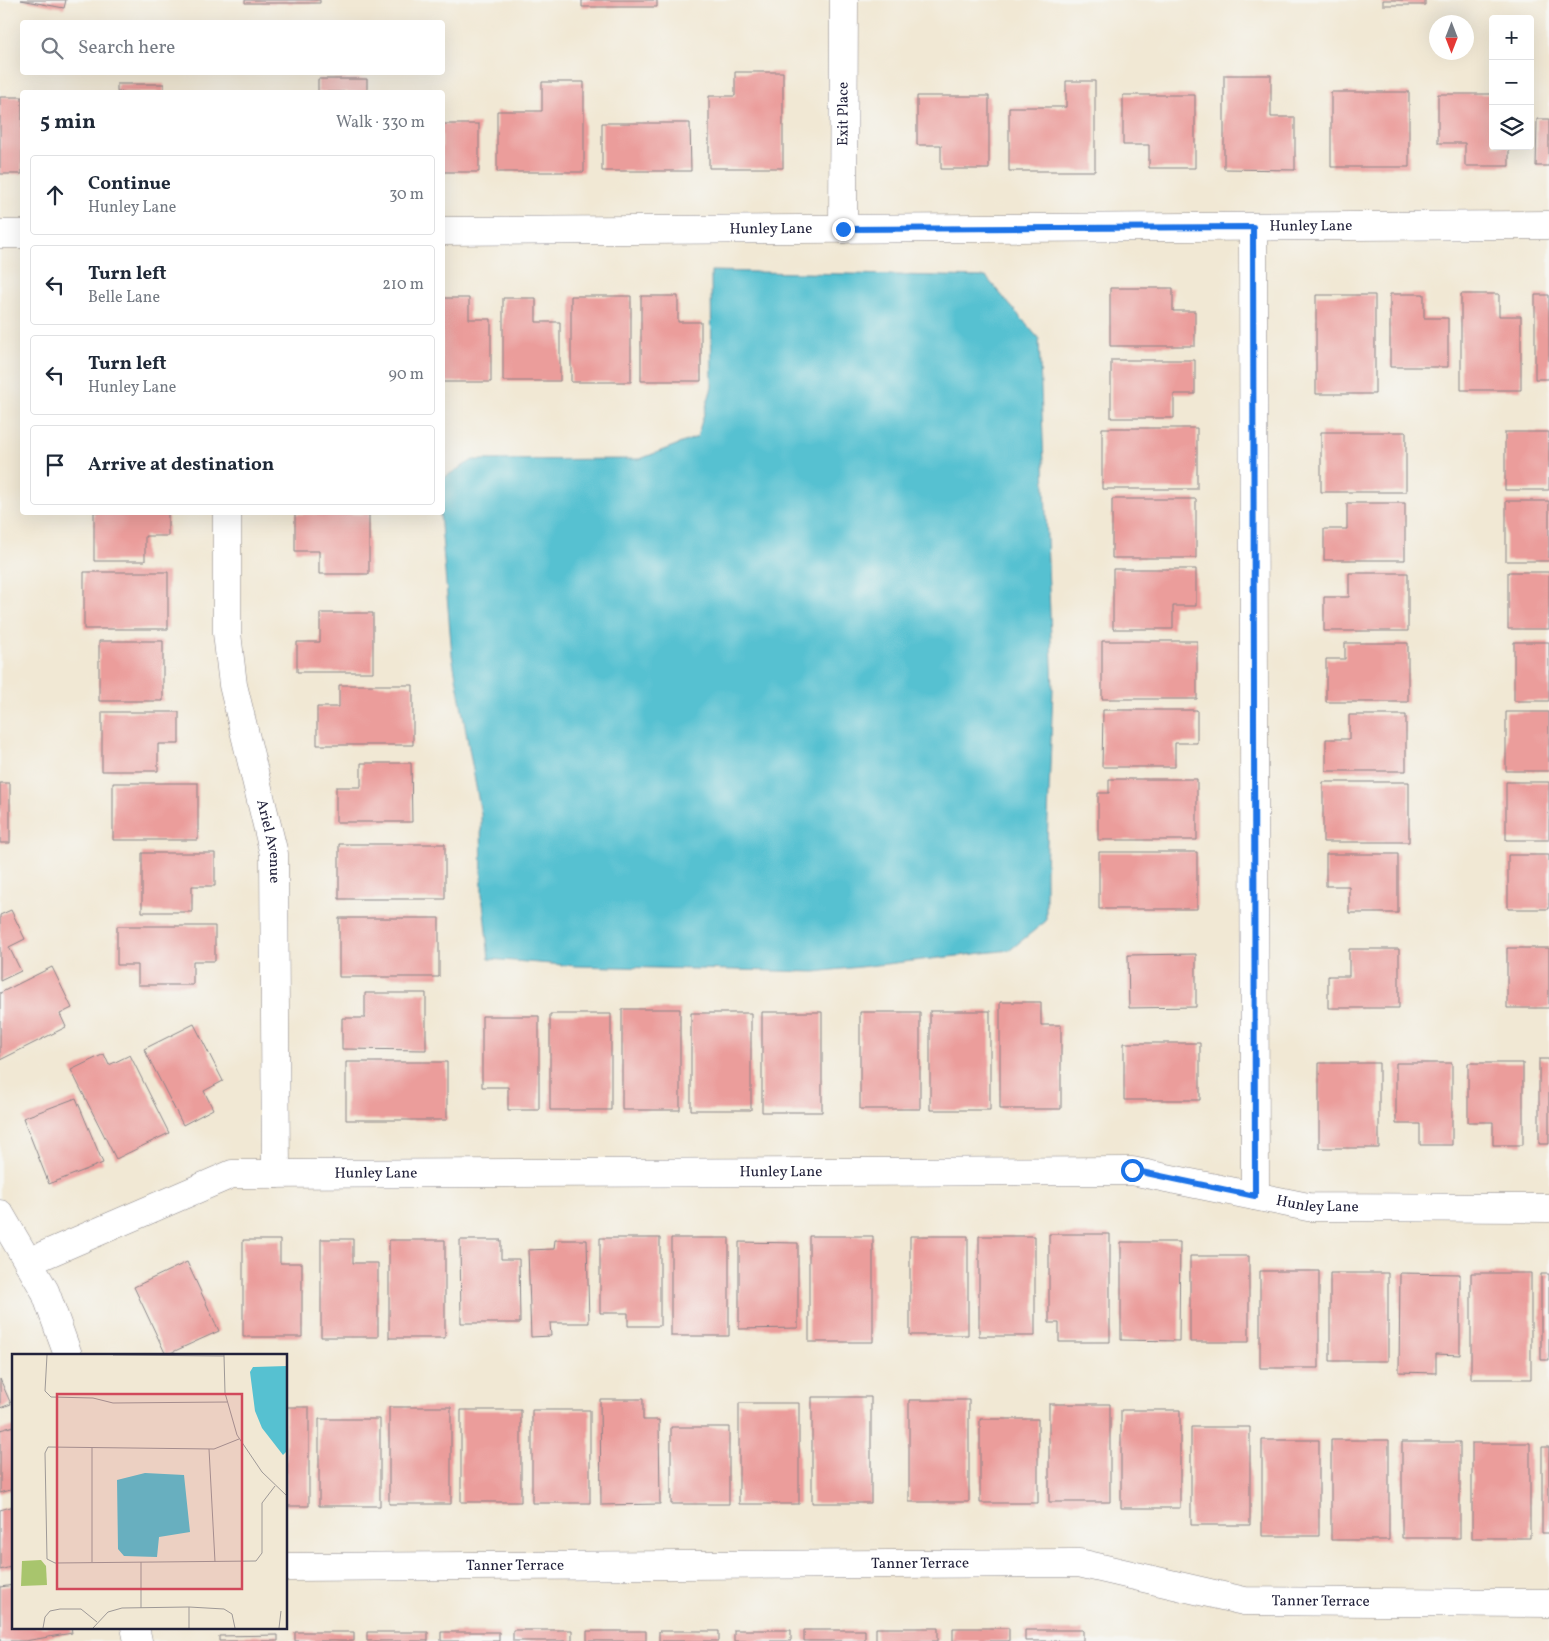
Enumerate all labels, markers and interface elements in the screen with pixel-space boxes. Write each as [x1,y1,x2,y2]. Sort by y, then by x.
north arrow [1429,15,1474,60]
map controls [1489,15,1534,150]
button: + [1489,15,1534,60]
search box [20,20,445,75]
icon: search [38,34,66,62]
text: Search here [78,35,175,61]
button: − [1489,60,1534,105]
street label: Exit Place [833,82,854,146]
button: layers [1489,105,1534,150]
text: 5 min [40,108,96,137]
text: Walk · 330 m [336,112,425,134]
text: Continue [88,171,171,197]
icon: ahead [41,181,69,209]
text: 30 m [389,184,424,206]
text: Hunley Lane [88,197,176,219]
street label: Hunley Lane [1269,216,1352,237]
street label: Hunley Lane [730,218,812,240]
route end [832,218,855,241]
text: Turn left [88,261,167,287]
icon: left [41,271,69,299]
text: 210 m [382,274,424,296]
text: Belle Lane [88,287,160,309]
text: Turn left [88,351,167,377]
icon: left [41,361,69,389]
text: 90 m [388,364,424,386]
text: Hunley Lane [88,377,176,399]
icon: arrive [41,451,69,479]
text: Arrive at destination [88,452,274,478]
street label: Ariel Avenue [251,797,285,883]
route start [1121,1159,1144,1182]
street label: Hunley Lane [739,1162,822,1183]
street label: Hunley Lane [334,1163,417,1184]
street label: Hunley Lane [1274,1190,1359,1218]
inset map [12,1354,288,1628]
street label: Tanner Terrace [871,1553,969,1575]
street label: Tanner Terrace [466,1555,564,1577]
street label: Tanner Terrace [1272,1591,1370,1612]

